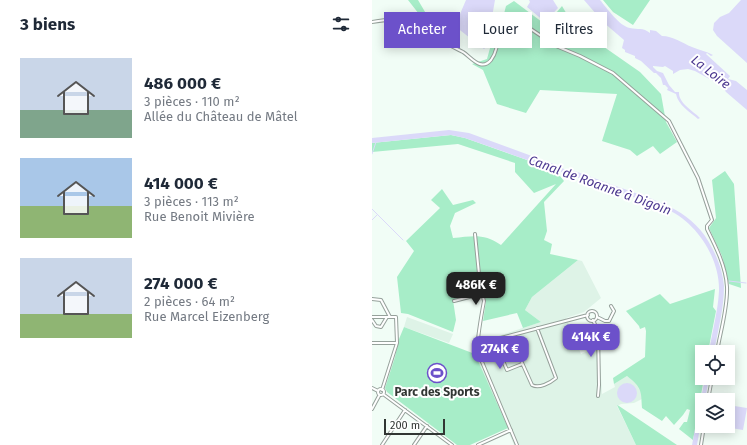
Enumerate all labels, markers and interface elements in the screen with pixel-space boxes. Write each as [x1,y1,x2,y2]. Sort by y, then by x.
chip: Acheter [384,12,460,48]
chip: Louer [468,12,532,48]
chip: Filtres [540,12,607,48]
icon: filters [330,13,352,35]
text: 3 biens [20,14,75,35]
water label: La Loire [689,52,734,92]
text: 486 000 € [144,73,221,94]
icon: home [52,74,100,122]
text: 3 pièces · 110 m² [144,94,240,109]
text: Allée du Château de Mâtel [144,109,298,124]
water label: Canal de Roanne à Digoin [527,152,673,218]
text: 414 000 € [144,173,218,194]
icon: home [52,174,100,222]
text: 3 pièces · 113 m² [144,194,239,209]
text: Rue Benoit Mivière [144,209,255,224]
pin: 486K € [443,272,509,306]
text: 274 000 € [144,273,217,294]
icon: home [52,274,100,322]
text: 486K € [455,277,497,292]
text: 2 pièces · 64 m² [144,294,235,309]
text: Rue Marcel Eizenberg [144,309,269,324]
pin: 414K € [558,324,624,358]
text: 414K € [572,329,610,344]
pin: 274K € [467,336,533,370]
text: 274K € [481,341,519,356]
map controls [695,345,735,433]
button: locate [695,345,735,385]
sports icon: Parc des Sports [426,362,448,384]
place label: Parc des Sports [395,385,480,399]
button: layers [695,393,735,433]
scale bar [384,417,445,436]
text: 200 m [390,419,420,432]

